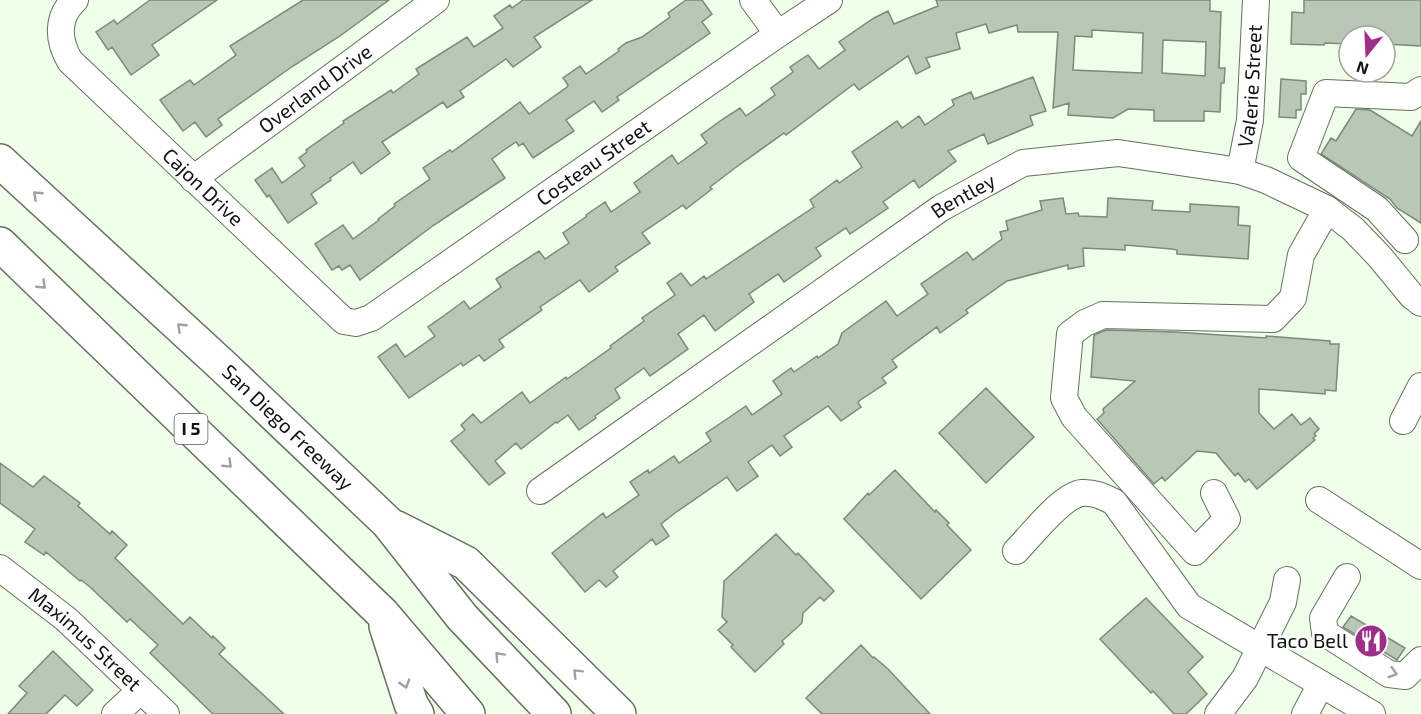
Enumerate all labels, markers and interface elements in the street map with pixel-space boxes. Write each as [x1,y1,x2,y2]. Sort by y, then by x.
street label: Valerie Street [1232,23,1266,149]
north arrow [1337,24,1397,84]
street label: Overland Drive [253,38,376,138]
text: N [1354,58,1371,80]
street label: Costeau Street [531,113,655,210]
street label: Cajon Drive [158,142,249,230]
street label: Bentley [926,168,999,223]
one-way arrow [34,191,44,202]
one-way arrow [36,278,46,289]
one-way arrow [177,324,188,335]
street label: San Diego Freeway [218,359,359,495]
road number: I 5 [174,414,207,444]
one-way arrow [221,457,232,468]
street label: Maximus Street [24,582,147,696]
restaurant icon: Taco Bell [1353,623,1389,659]
place label: Taco Bell [1267,628,1348,652]
one-way arrow [496,653,507,664]
one-way arrow [1387,666,1398,678]
one-way arrow [573,669,584,680]
one-way arrow [397,678,410,689]

